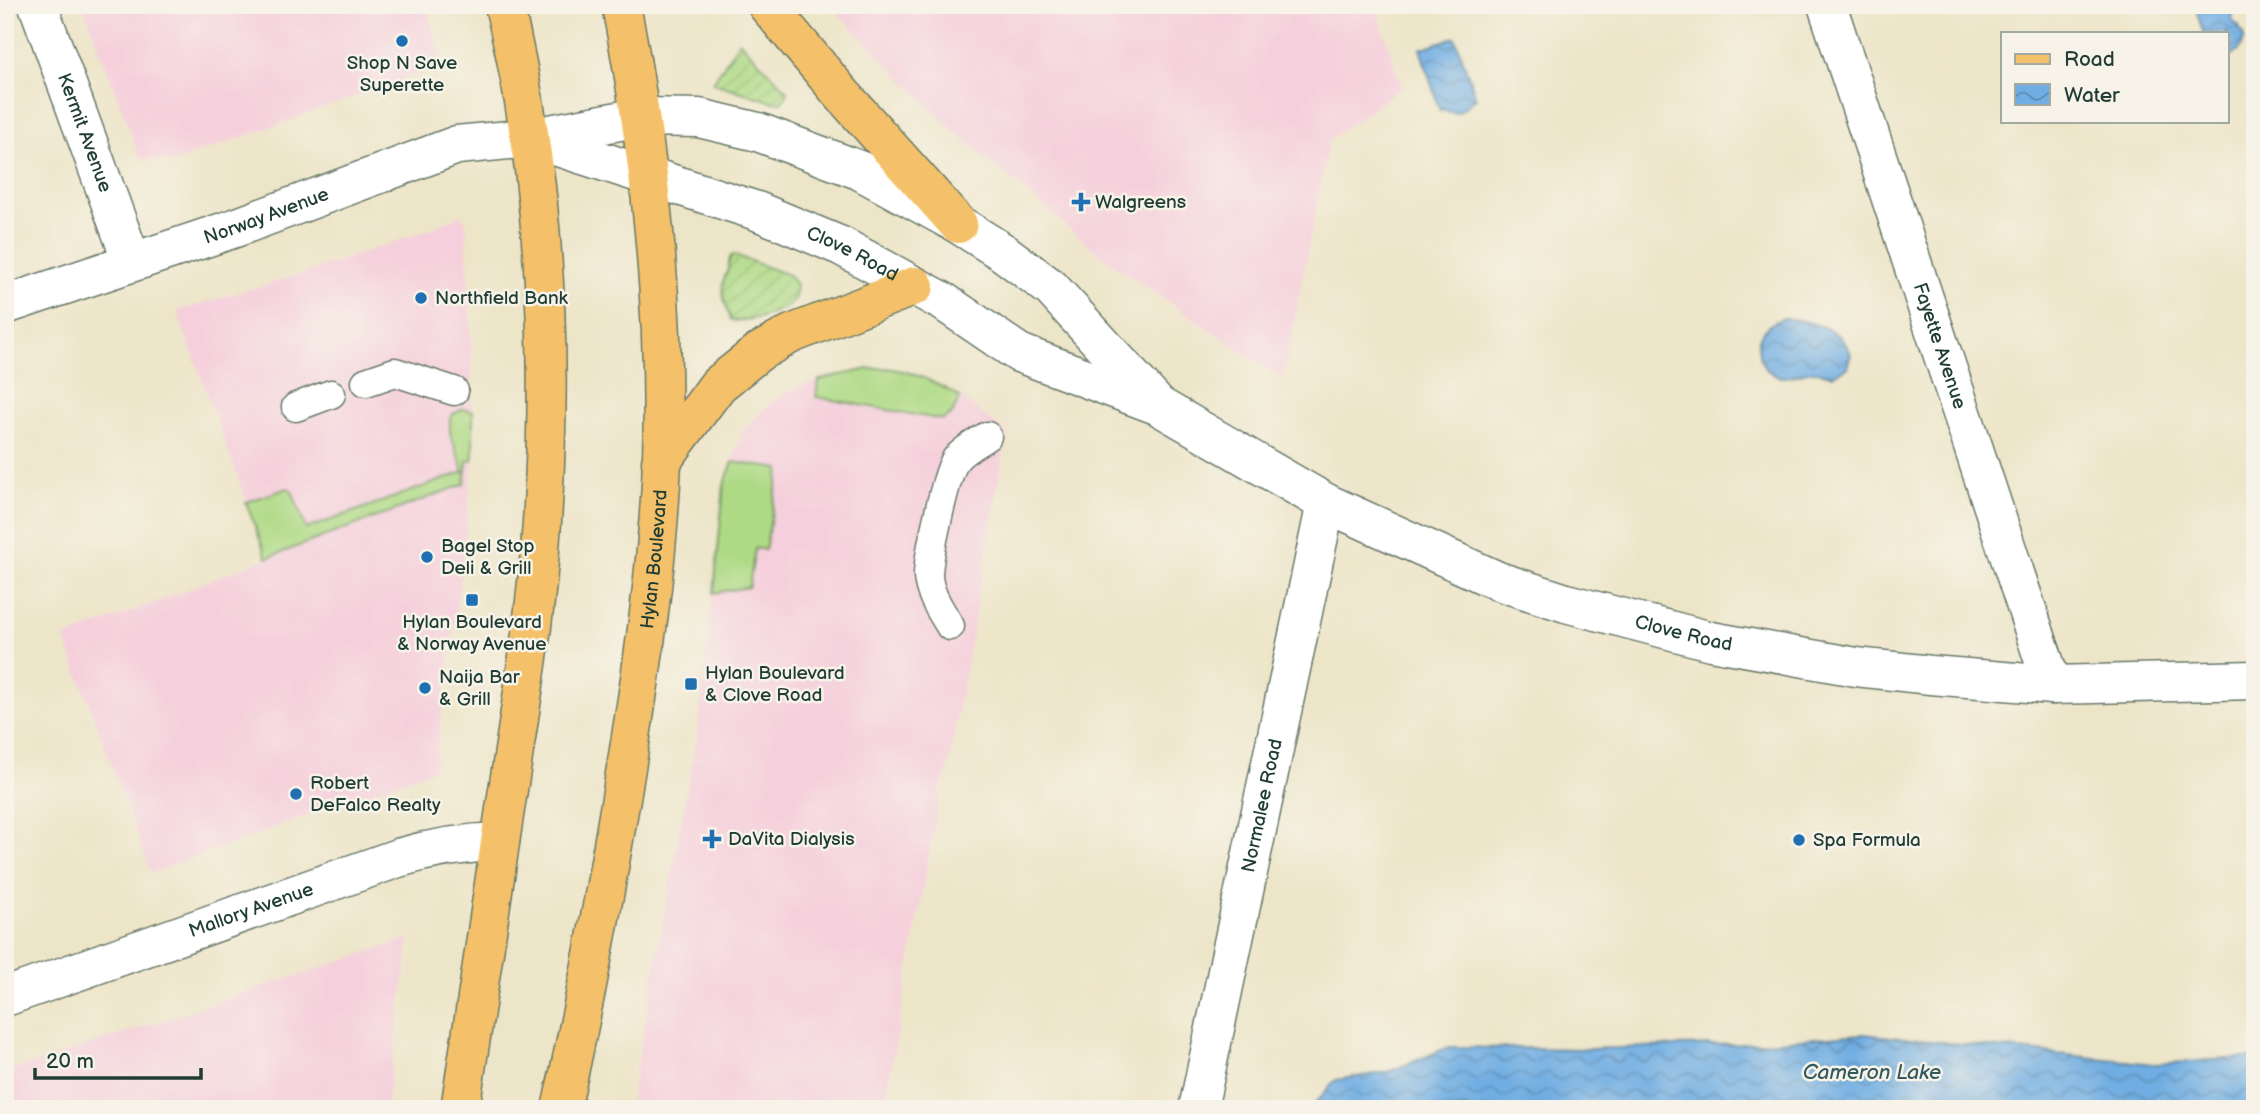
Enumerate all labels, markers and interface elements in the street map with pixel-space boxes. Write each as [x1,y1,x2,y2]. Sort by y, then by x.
legend [2001,32,2228,122]
marker: Shop N Save Superette [394,33,410,49]
text: Road [2064,47,2115,72]
place label: Shop N Save Superette [347,52,457,97]
street label: Kermit Avenue [52,70,117,195]
text: Water [2064,83,2120,108]
street label: Norway Avenue [201,182,332,249]
place label: Walgreens [1095,191,1186,214]
marker: Walgreens [1073,194,1089,210]
street label: Clove Road [803,221,902,286]
street label: Fayette Avenue [1908,280,1971,412]
place label: Northfield Bank [435,287,569,310]
marker: Northfield Bank [413,290,429,306]
street label: Hylan Boulevard [636,489,672,630]
place label: Bagel Stop Deli & Grill [441,535,535,580]
marker: Bagel Stop Deli & Grill [419,549,435,565]
marker: Hylan Boulevard & Norway Avenue [464,592,480,608]
street label: Clove Road [1632,610,1734,656]
place label: Hylan Boulevard & Norway Avenue [397,611,547,656]
place label: Hylan Boulevard & Clove Road [705,662,845,707]
place label: Naija Bar & Grill [439,666,521,711]
marker: Hylan Boulevard & Clove Road [683,676,699,692]
marker: Naija Bar & Grill [417,680,433,696]
street label: Normalee Road [1237,737,1287,875]
place label: Robert DeFalco Realty [310,772,441,817]
marker: Robert DeFalco Realty [288,786,304,802]
place label: DaVita Dialysis [728,828,855,851]
marker: DaVita Dialysis [702,829,722,849]
place label: Spa Formula [1813,829,1921,852]
marker: Spa Formula [1791,832,1807,848]
street label: Mallory Avenue [186,877,316,943]
scale bar [35,1037,201,1081]
text: 20 m [46,1049,94,1074]
water label: Cameron Lake [1803,1060,1941,1085]

